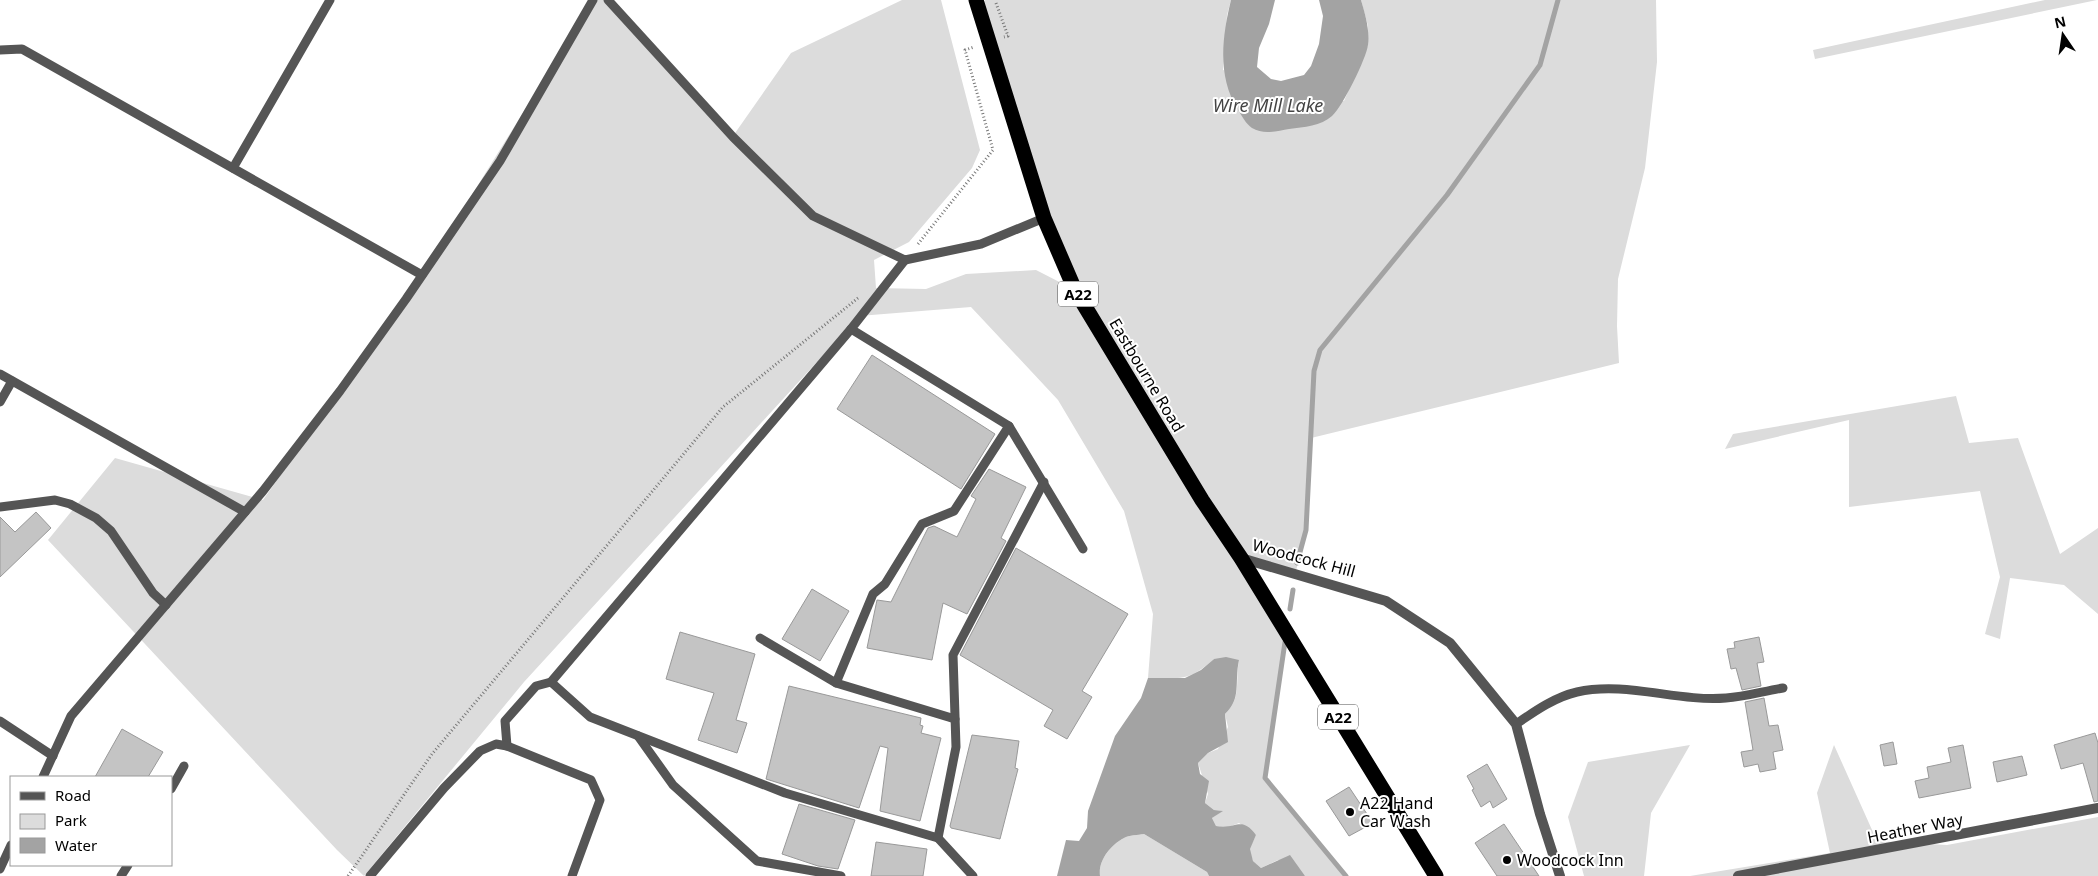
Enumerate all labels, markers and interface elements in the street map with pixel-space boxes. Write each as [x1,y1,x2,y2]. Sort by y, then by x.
north arrow [2038,10,2088,60]
text: N [2052,11,2068,32]
water label: Wire Mill Lake [1213,93,1323,117]
road number: A22 [1058,282,1098,306]
street label: Eastbourne Road [1104,314,1190,436]
street label: Woodcock Hill [1250,534,1358,582]
road number: A22 [1318,704,1358,730]
legend [10,776,172,866]
text: Road [55,785,91,805]
place label: A22 Hand Car Wash [1360,792,1433,832]
marker: A22 Hand Car Wash [1344,806,1356,818]
street label: Heather Way [1865,808,1966,848]
text: Park [55,810,87,830]
text: Water [55,835,97,855]
place label: Woodcock Inn [1517,849,1624,871]
marker: Woodcock Inn [1501,854,1513,866]

